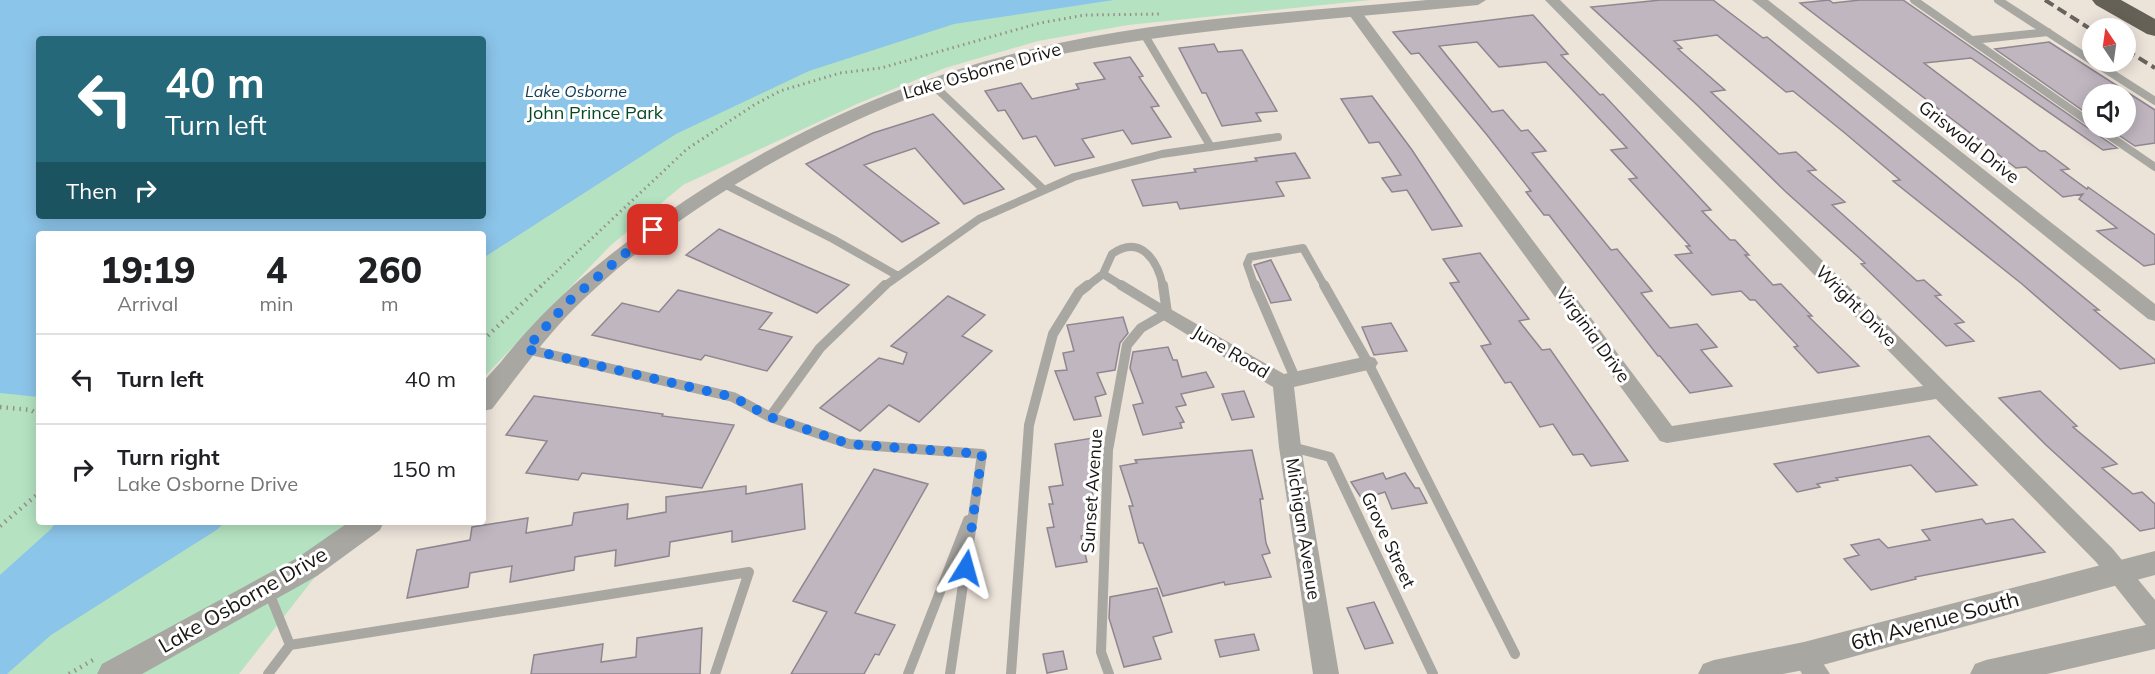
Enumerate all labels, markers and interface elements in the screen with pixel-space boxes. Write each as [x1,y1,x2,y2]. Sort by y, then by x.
north arrow [2082,18,2136,72]
map controls [2082,18,2136,138]
street label: Lake Osborne Drive [900,37,1063,104]
text: 40 m [165,56,265,109]
icon: left [66,60,144,138]
water label: Lake Osborne [525,81,627,101]
button: sound [2082,84,2136,138]
street label: Griswold Drive [1914,95,2024,188]
park label: John Prince Park [527,101,664,124]
text: Turn left [165,108,267,142]
icon: right [129,174,162,207]
text: Then [66,177,117,205]
pin [627,204,678,255]
icon: arrive [636,213,669,246]
text: 19:19 [100,247,196,292]
text: 4 [266,247,287,292]
text: 260 [357,247,422,292]
street label: Wright Drive [1811,260,1902,351]
street label: Virginia Drive [1551,283,1636,387]
text: Arrival [117,291,178,316]
text: min [259,291,294,316]
text: m [381,291,399,316]
street label: June Road [1189,320,1274,383]
icon: left [66,363,99,396]
text: Turn left [117,365,204,393]
text: 40 m [405,365,456,393]
street label: Sunset Avenue [1076,428,1107,554]
text: Turn right [117,443,220,471]
icon: right [66,453,99,486]
text: 150 m [391,455,456,483]
street label: Michigan Avenue [1281,456,1326,601]
text: Lake Osborne Drive [117,471,298,496]
street label: Grove Street [1356,488,1421,592]
position arrow [934,536,998,600]
street label: Lake Osborne Drive [154,540,331,658]
street label: 6th Avenue South [1848,585,2022,655]

